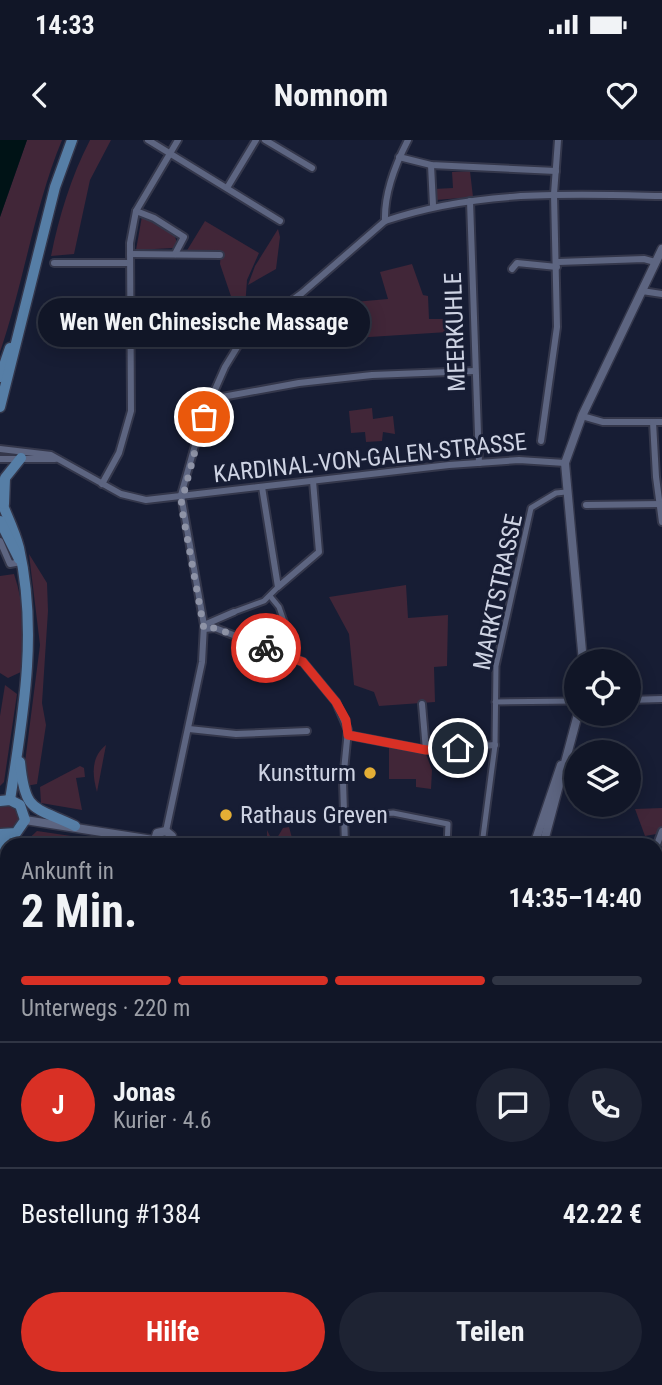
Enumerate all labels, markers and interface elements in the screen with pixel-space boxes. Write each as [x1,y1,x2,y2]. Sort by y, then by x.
text: 14:33 [35,10,95,40]
icon: back [21,76,59,114]
text: Nomnom [274,76,388,114]
icon: heart [603,76,641,114]
street label: MEERKUHLE [439,272,471,392]
callout: Wen Wen Chinesische Massage [38,298,370,347]
text: Wen Wen Chinesische Massage [59,309,349,336]
pin [174,387,234,447]
icon: bag [185,398,223,436]
street label: KARDINAL-VON-GALEN-STRASSE [212,428,528,488]
street label: MARKTSTRASSE [468,511,528,673]
courier [231,613,301,683]
icon: bike [247,629,285,667]
map controls [564,649,641,817]
button: locate [564,649,641,726]
pin [428,718,488,778]
icon: home [439,729,477,767]
button: layers [564,740,641,817]
place label: Kunstturm [258,759,356,787]
marker: Kunstturm [362,765,378,781]
place label: Rathaus Greven [240,801,388,829]
marker: Rathaus Greven [218,807,234,823]
text: Ankunft in [21,858,114,885]
text: 14:35–14:40 [508,883,642,913]
text: 2 Min. [21,884,137,938]
text: Unterwegs · 220 m [21,995,190,1022]
button: chat [476,1068,550,1142]
button: phone [568,1068,642,1142]
text: Jonas [113,1077,176,1107]
text: J [52,1090,64,1120]
text: Kurier · 4.6 [113,1107,211,1134]
text: Bestellung #1384 [21,1199,201,1229]
text: 42.22 € [563,1199,642,1229]
button: Hilfe [21,1292,325,1372]
button: Teilen [339,1292,642,1372]

